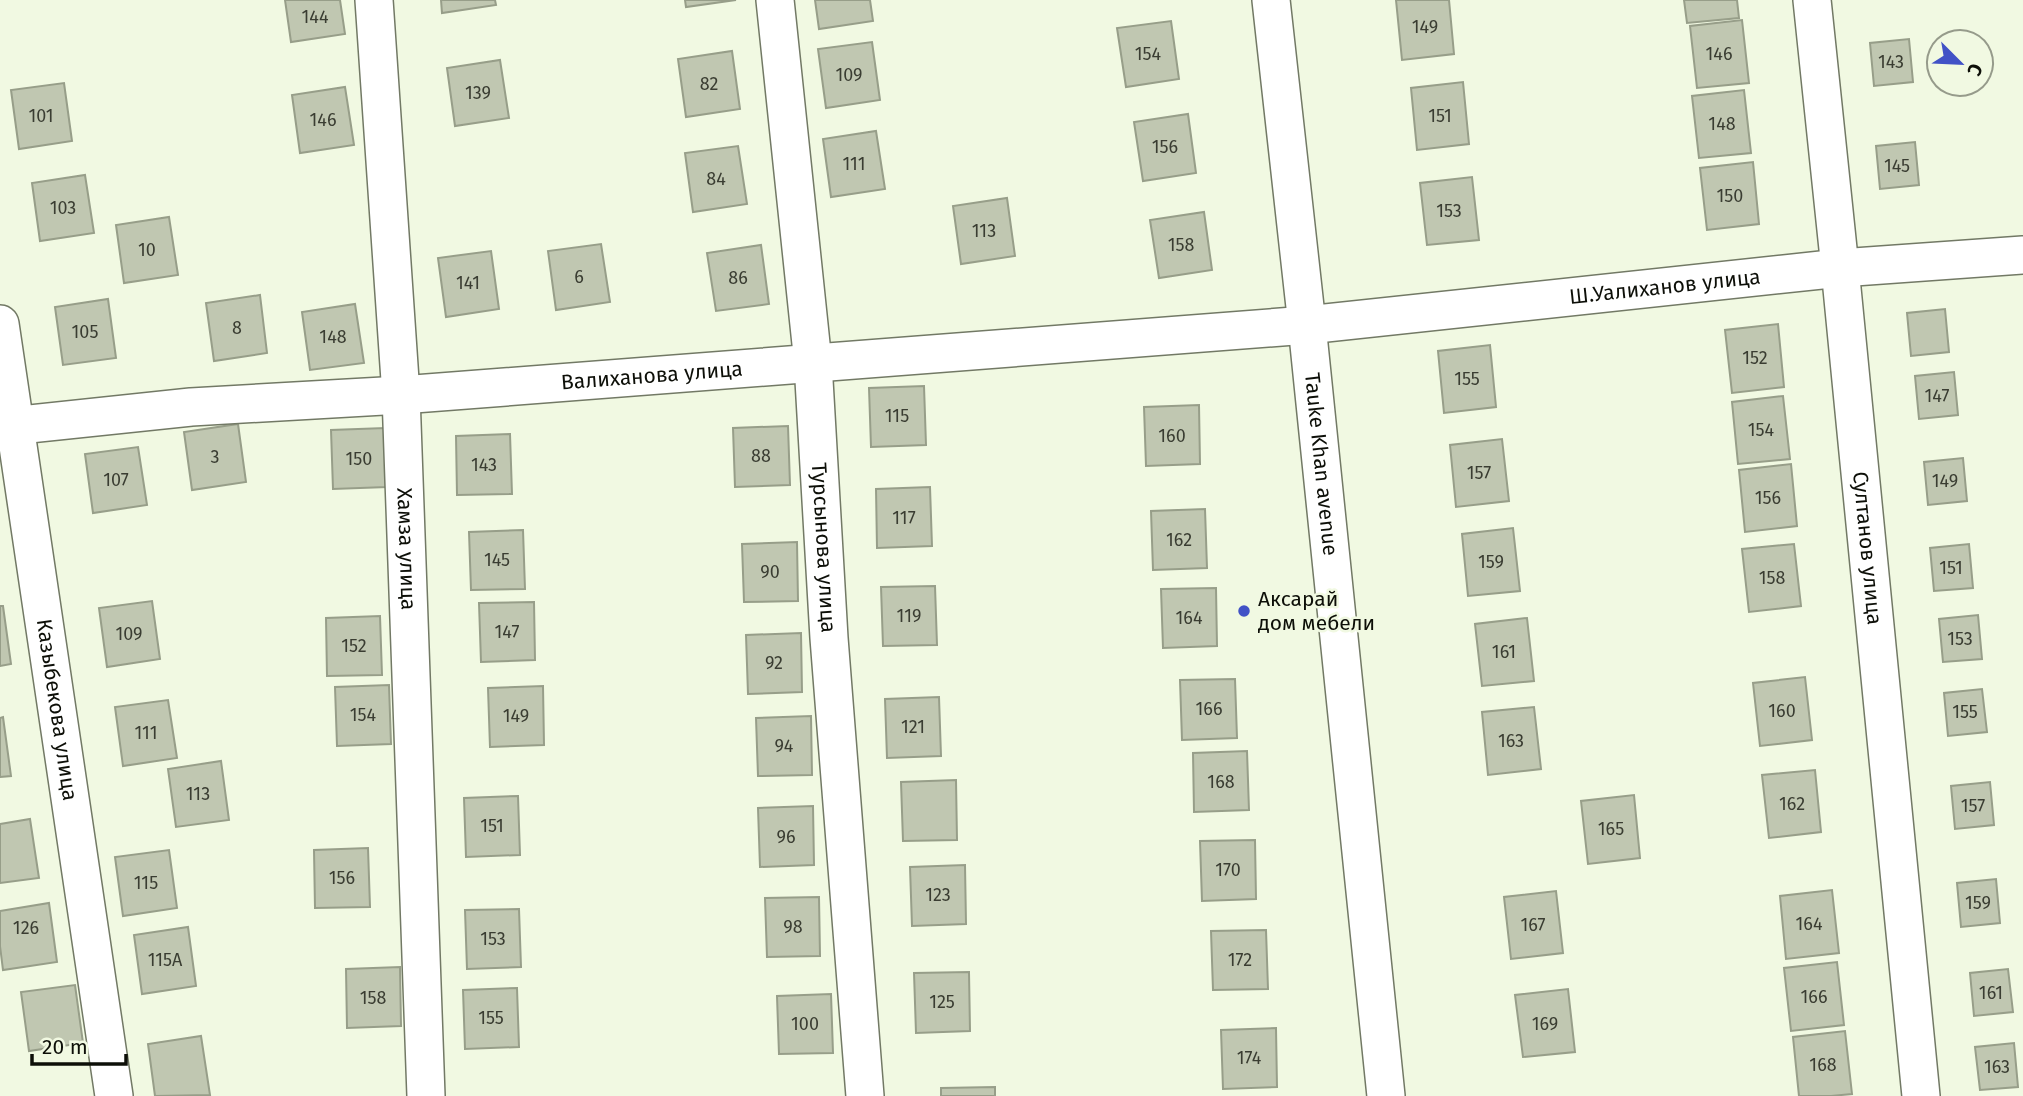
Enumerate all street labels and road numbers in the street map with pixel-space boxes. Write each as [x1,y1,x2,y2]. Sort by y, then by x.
street label: Ш.Уалиханов улица [1568,264,1762,310]
street label: Валиханова улица [560,356,744,396]
street label: Tauke Khan avenue [1299,371,1344,557]
street label: Турсынова улица [806,462,842,633]
street label: Султанов улица [1847,470,1888,626]
street label: Хамза улица [391,487,422,611]
street label: Казыбекова улица [31,617,83,802]

